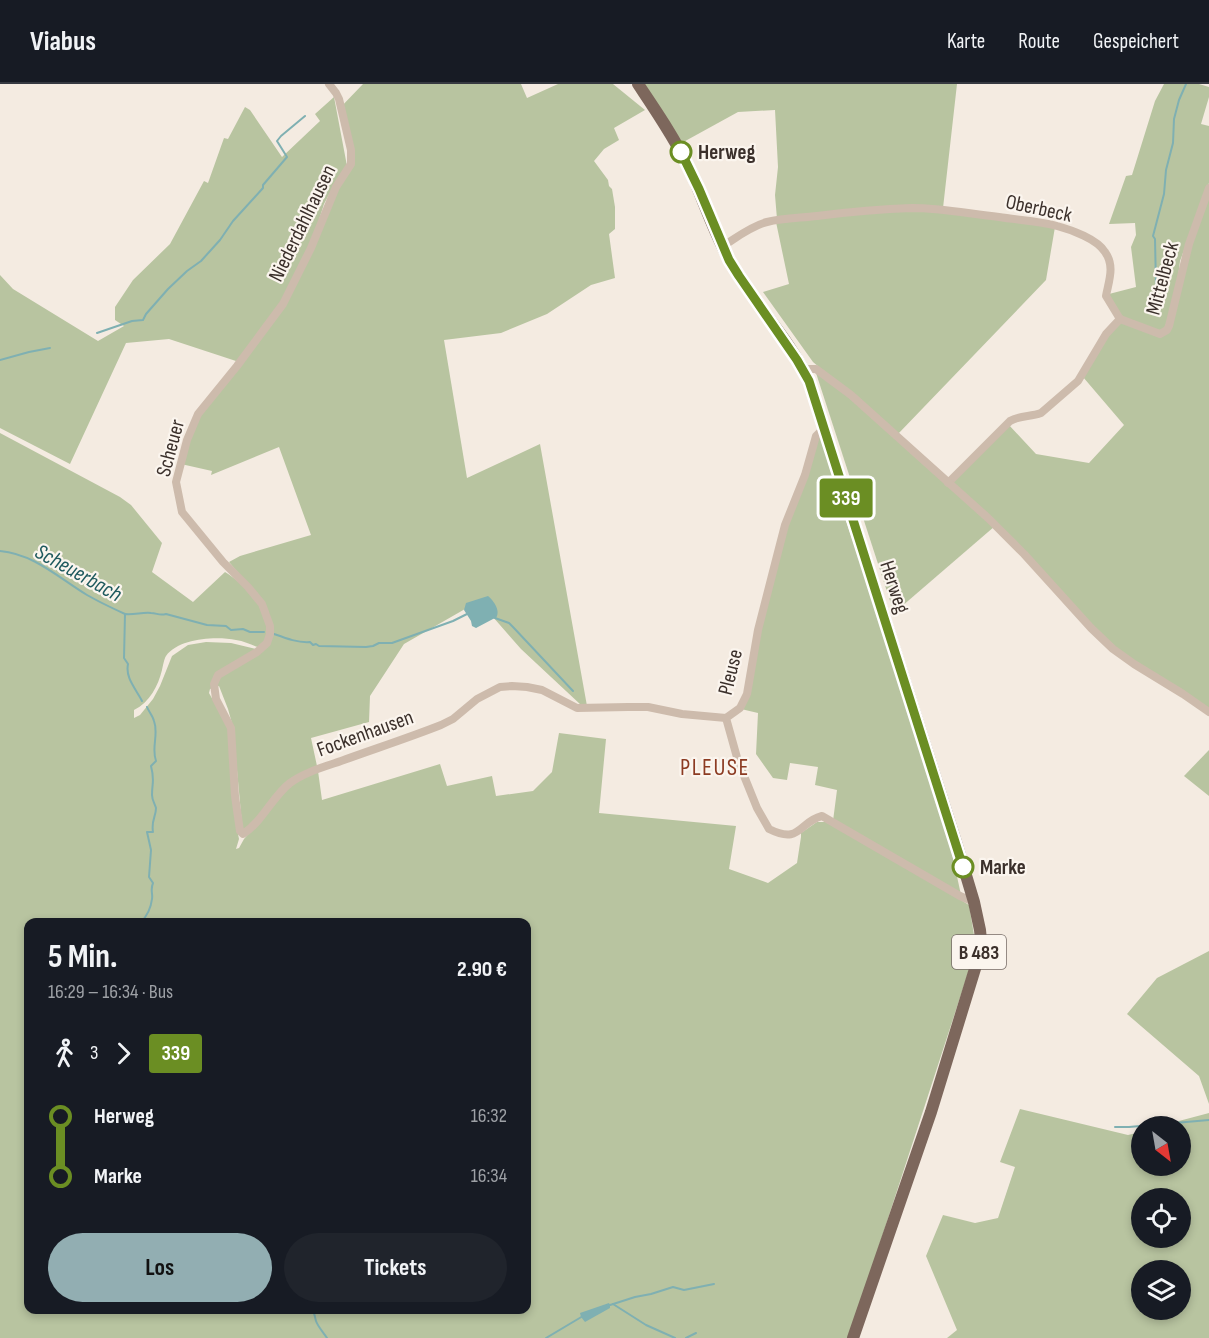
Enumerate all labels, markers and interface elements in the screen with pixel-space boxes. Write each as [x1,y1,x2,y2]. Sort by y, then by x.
text: Viabus [30,25,96,58]
text: Karte [947,29,985,54]
text: Route [1018,29,1060,54]
text: Gespeichert [1093,29,1179,54]
place label: Herweg [698,140,756,165]
marker: Herweg [670,141,692,163]
street label: Niederdahlhausen [263,161,341,286]
street label: Oberbeck [1003,189,1074,228]
street label: Mittelbeck [1141,239,1184,318]
street label: Scheuer [151,417,190,479]
line badge: 339 [812,478,880,518]
text: 339 [832,486,860,511]
water label: Scheuerbach [30,538,126,608]
street label: Herweg [874,558,915,617]
street label: Pleuse [713,647,748,697]
street label: Fockenhausen [314,704,417,762]
district label: PLEUSE [680,753,750,782]
place label: Marke [980,855,1026,880]
marker: Marke [952,856,974,878]
road number: B 483 [952,935,1006,969]
text: 5 Min. [48,937,117,977]
text: 2.90 € [457,956,507,983]
text: 16:29 – 16:34 · Bus [48,980,173,1004]
icon: walk [48,1037,81,1070]
icon: forward [107,1037,140,1070]
text: 3 [90,1041,98,1065]
text: 339 [161,1041,190,1066]
text: Herweg [94,1103,154,1130]
text: 16:32 [471,1104,507,1128]
north arrow [1131,1116,1191,1176]
map controls [1131,1116,1191,1320]
text: Marke [94,1163,142,1190]
text: 16:34 [471,1164,507,1188]
button: locate [1131,1188,1191,1248]
button: Los [48,1233,272,1302]
button: Tickets [284,1233,507,1302]
button: layers [1131,1260,1191,1320]

